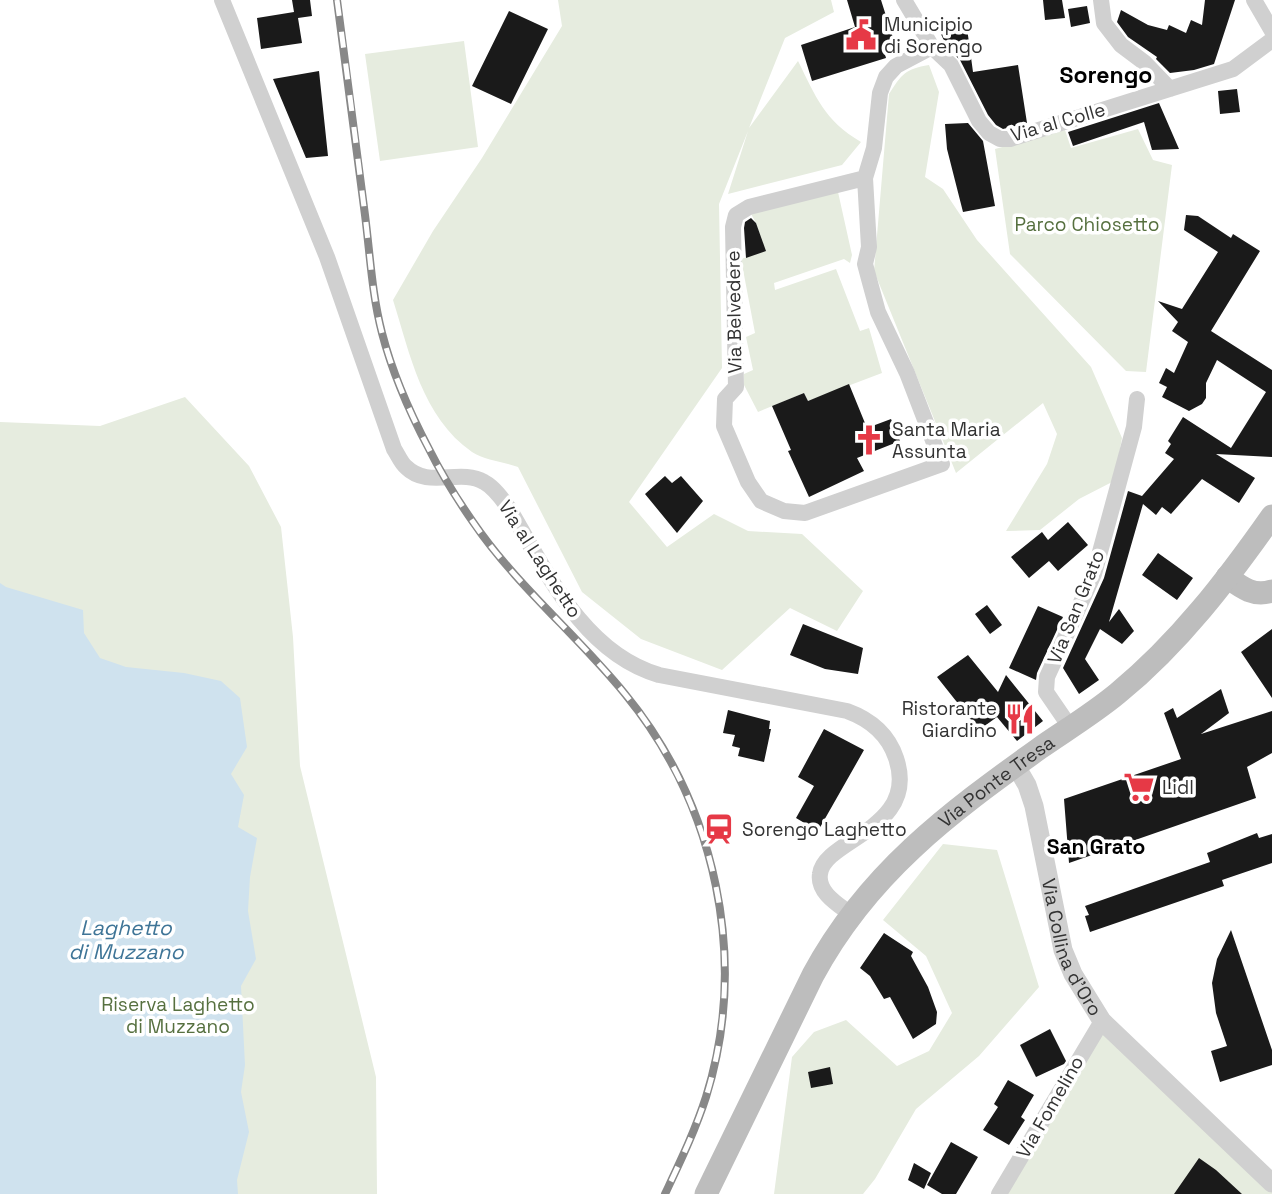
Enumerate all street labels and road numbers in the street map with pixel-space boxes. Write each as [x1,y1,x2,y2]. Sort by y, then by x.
street label: Via al Colle [1008,97,1108,147]
street label: Via Belvedere [720,250,748,374]
street label: Via al Laghetto [493,495,587,623]
street label: Via San Grato [1042,546,1110,668]
street label: Via Ponte Tresa [933,729,1059,833]
street label: Via Collina d'Oro [1036,876,1108,1020]
street label: Via Fomelino [1011,1051,1089,1163]

